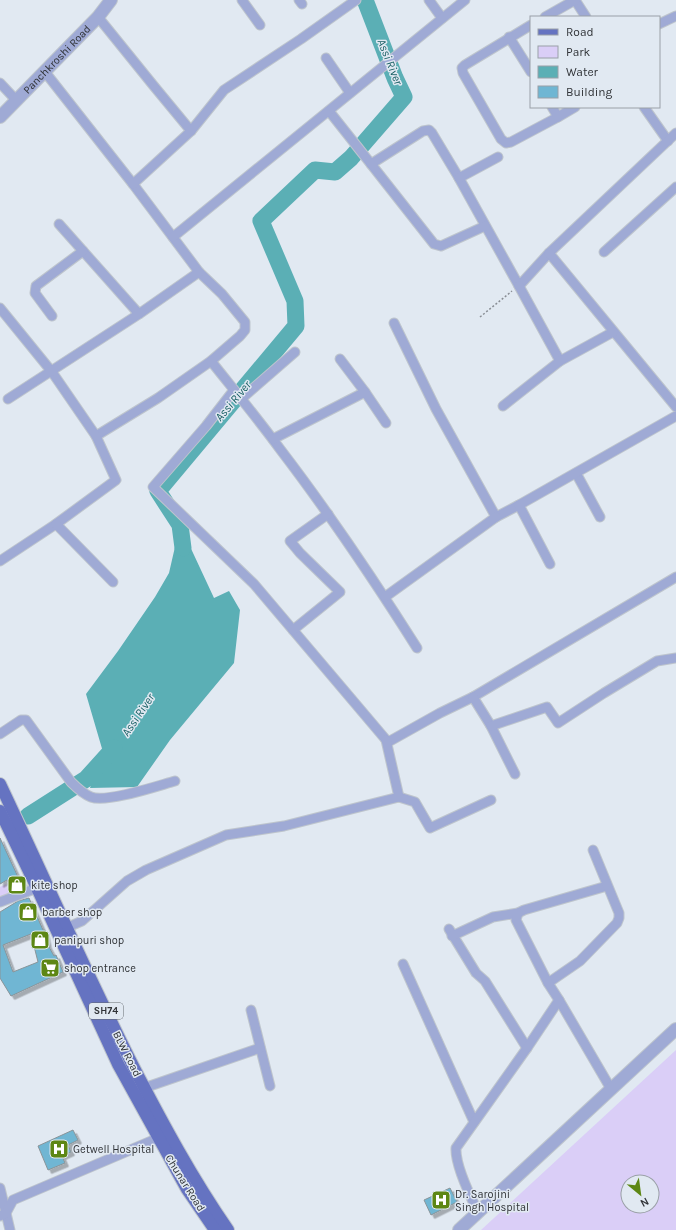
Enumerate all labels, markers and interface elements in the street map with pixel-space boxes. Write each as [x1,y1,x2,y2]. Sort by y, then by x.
legend [530,16,660,108]
street label: Panchkroshi Road [20,22,93,96]
text: Road [566,25,594,39]
water label: Assi River [374,37,406,88]
text: Park [566,45,591,59]
text: Water [566,65,599,79]
text: Building [566,85,613,99]
water label: Assi River [212,377,254,424]
water label: Assi River [119,690,158,739]
shop icon: kite shop [6,874,28,896]
place label: kite shop [31,879,78,892]
shop icon: barber shop [17,901,39,923]
place label: barber shop [42,906,102,919]
shop icon: panipuri shop [29,929,51,951]
place label: panipuri shop [54,934,124,947]
supermarket icon: shop entrance [39,957,61,979]
place label: shop entrance [64,962,136,975]
road number: SH74 [89,1003,123,1019]
street label: BLW Road [110,1029,144,1079]
hospital icon: Getwell Hospital [48,1138,70,1160]
place label: Getwell Hospital [73,1143,154,1156]
street label: Chunar Road [162,1152,208,1214]
north arrow [620,1174,660,1214]
place label: Dr. Sarojini Singh Hospital [455,1188,529,1214]
hospital icon: Dr. Sarojini Singh Hospital [430,1189,452,1211]
text: N [638,1195,651,1210]

